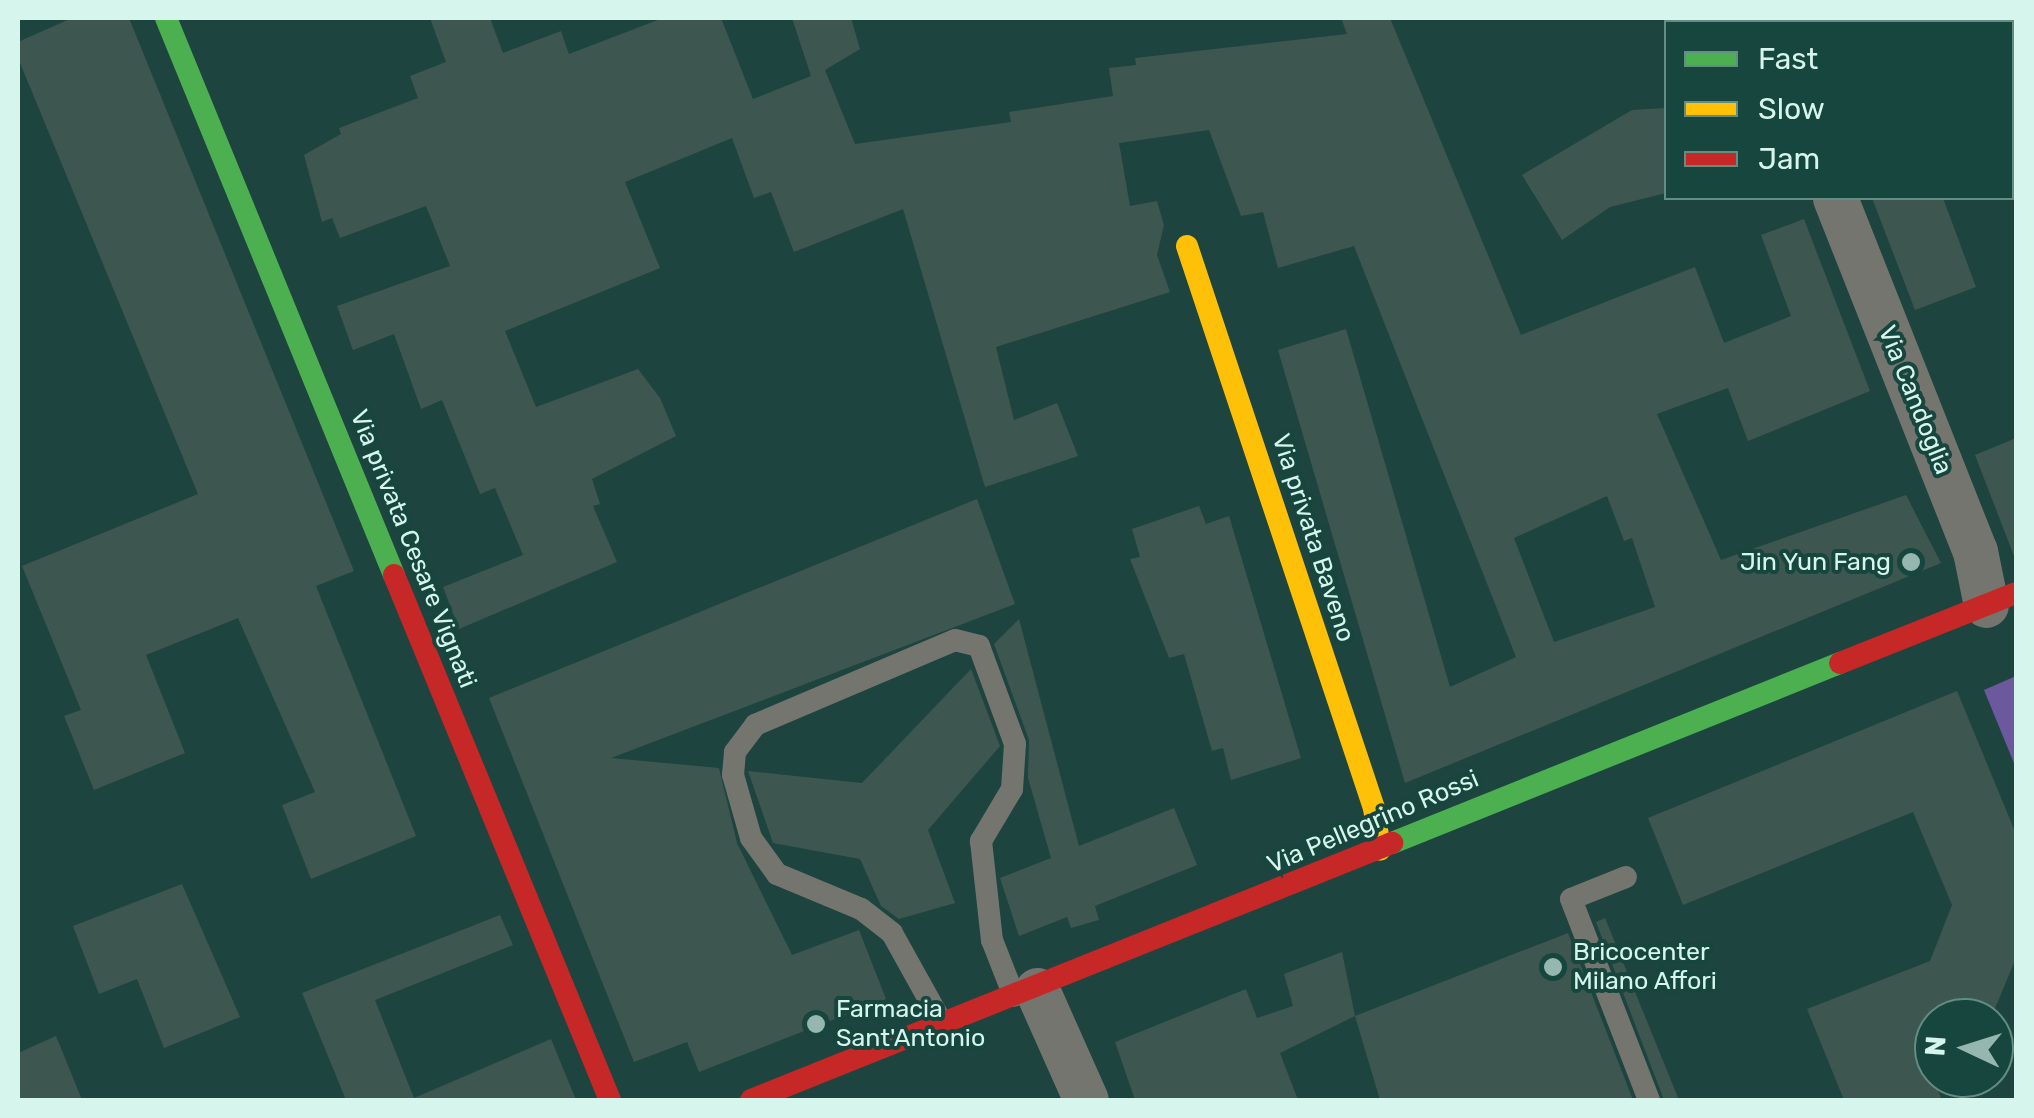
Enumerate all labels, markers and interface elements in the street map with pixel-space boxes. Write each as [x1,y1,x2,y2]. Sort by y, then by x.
legend [1664,20,2014,200]
text: Fast [1758,41,1818,77]
text: Slow [1758,91,1825,127]
text: Jam [1758,141,1820,177]
street label: Via Candoglia [1872,321,1958,479]
street label: Via privata Cesare Vignati [343,405,483,693]
street label: Via privata Baveno [1265,430,1361,646]
place label: Jin Yun Fang [1739,547,1891,577]
marker: Jin Yun Fang [1900,551,1922,573]
street label: Via Pellegrino Rossi [1263,764,1483,880]
place label: Bricocenter Milano Affori [1573,938,1718,997]
marker: Bricocenter Milano Affori [1542,956,1564,978]
place label: Farmacia Sant'Antonio [836,995,985,1054]
north arrow [1914,998,2014,1098]
marker: Farmacia Sant'Antonio [805,1013,827,1035]
text: N [1918,1035,1953,1057]

